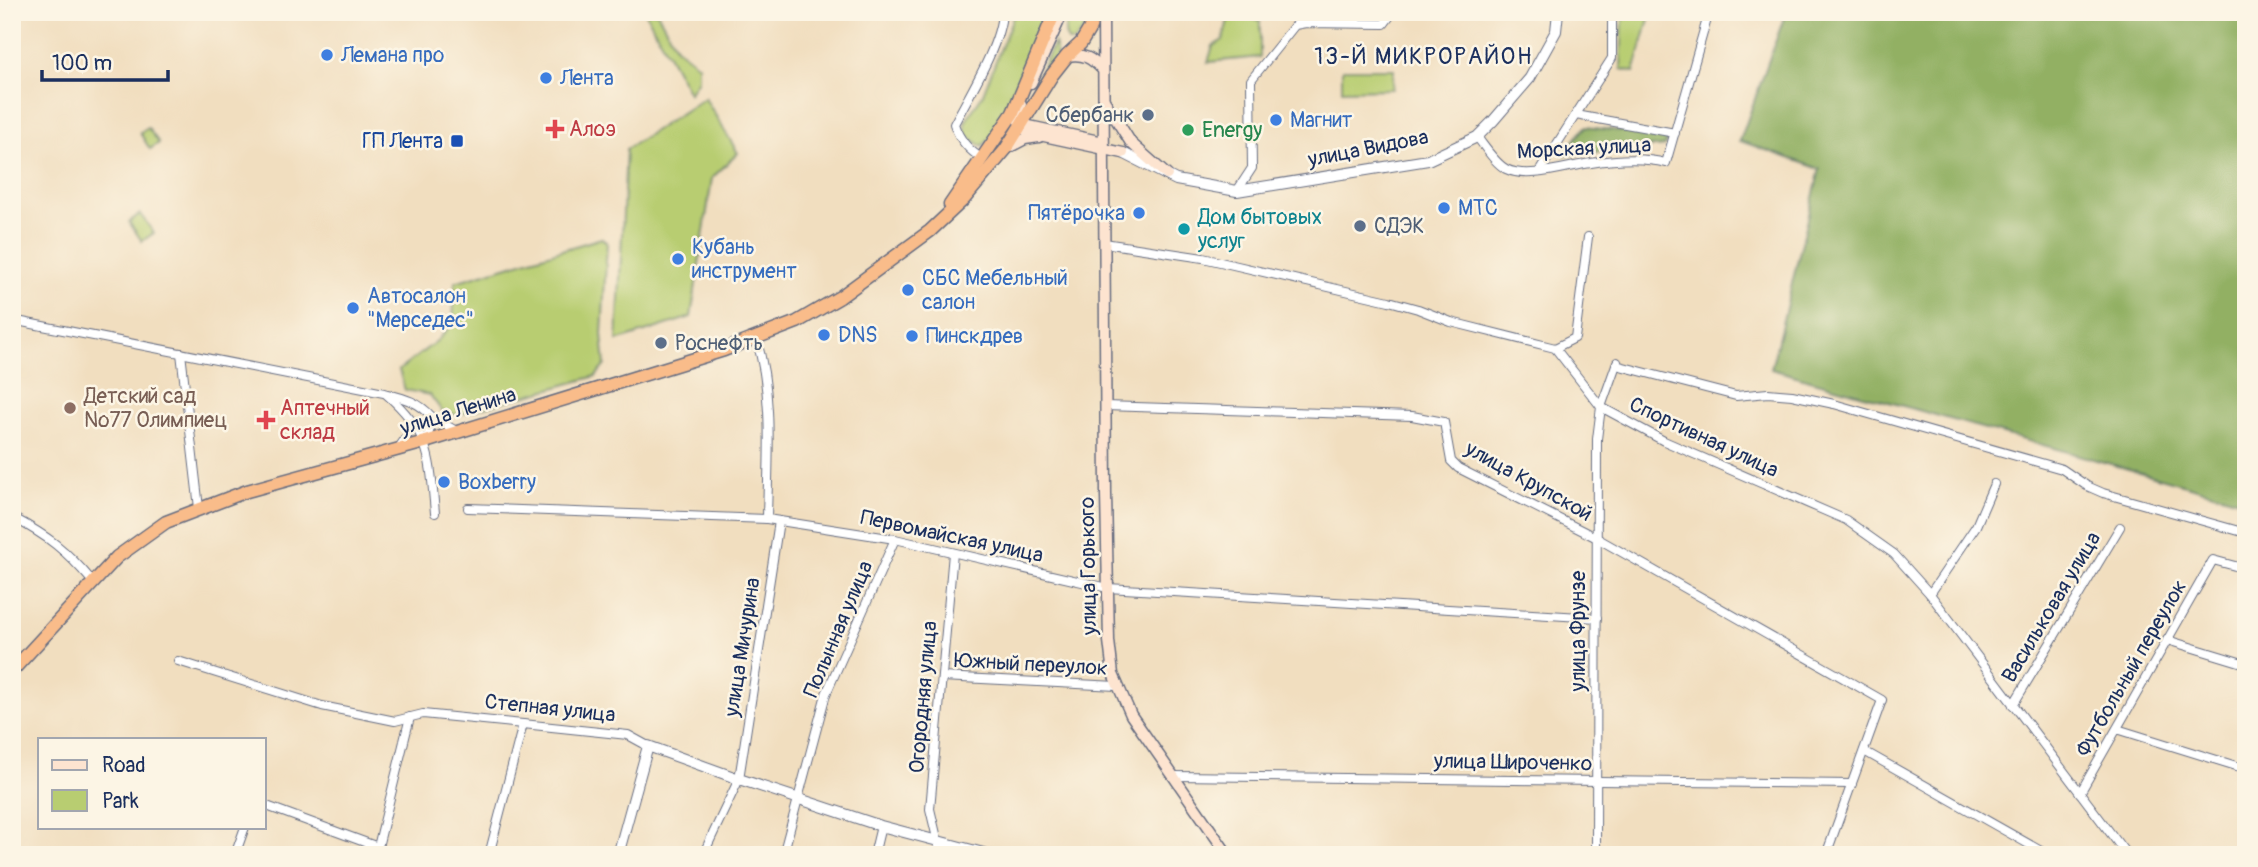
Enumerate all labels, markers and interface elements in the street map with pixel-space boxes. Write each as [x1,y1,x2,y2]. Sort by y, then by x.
scale bar [42,38,168,82]
place label: Лемана про [340,42,444,69]
district label: 13-Й МИКРОРАЙОН [1314,42,1534,71]
marker: Лемана про [319,47,335,63]
text: 100 m [52,50,112,77]
place label: Лента [559,65,614,92]
marker: Лента [538,70,554,86]
place label: Сбербанк [1046,102,1134,129]
marker: Сбербанк [1140,107,1156,123]
place label: Магнит [1290,107,1353,134]
marker: Магнит [1268,112,1284,128]
place label: Алоэ [569,116,616,143]
place label: Energy [1202,117,1262,144]
marker: Алоэ [547,121,563,137]
marker: Energy [1180,122,1196,138]
street label: улица Видова [1305,124,1431,174]
place label: ГП Лента [362,128,443,155]
street label: Морская улица [1516,132,1652,165]
marker: ГП Лента [449,133,465,149]
place label: МТС [1458,195,1498,222]
place label: Пятёрочка [1028,200,1125,227]
marker: МТС [1436,200,1452,216]
place label: Дом бытовых услуг [1197,204,1322,255]
marker: Пятёрочка [1131,205,1147,221]
place label: СДЭК [1374,213,1424,240]
marker: СДЭК [1352,218,1368,234]
marker: Дом бытовых услуг [1176,221,1192,237]
place label: Кубань инструмент [692,234,797,285]
marker: Кубань инструмент [670,251,686,267]
place label: СБС Мебельный салон [922,265,1068,316]
marker: СБС Мебельный салон [900,282,916,298]
place label: Автосалон "Мерседес" [367,283,474,334]
marker: Автосалон "Мерседес" [345,300,361,316]
place label: DNS [838,322,878,349]
place label: Пинскдрев [926,323,1023,350]
marker: DNS [816,327,832,343]
marker: Пинскдрев [904,328,920,344]
place label: Роснефть [675,330,763,357]
marker: Роснефть [653,335,669,351]
street label: улица Ленина [396,381,519,442]
place label: Детский сад №77 Олимпиец [83,383,227,434]
street label: Спортивная улица [1625,391,1783,484]
place label: Аптечный склад [280,395,370,446]
marker: Детский сад №77 Олимпиец [62,400,78,416]
marker: Аптечный склад [258,412,274,428]
street label: улица Крупской [1460,435,1597,528]
place label: Boxberry [458,469,536,496]
marker: Boxberry [436,474,452,490]
street label: улица Горького [1074,497,1103,636]
street label: Первомайская улица [858,504,1046,569]
street label: Васильковая улица [1996,527,2107,688]
street label: Полынная улица [798,557,879,702]
street label: улица Фрунзе [1565,570,1592,692]
street label: Футбольный переулок [2070,575,2193,761]
street label: улица Мичурина [718,576,767,720]
street label: Огородняя улица [903,620,944,774]
street label: Южный переулок [954,647,1109,682]
street label: Степная улица [483,688,617,729]
legend [38,738,266,828]
street label: улица Широченко [1433,748,1592,777]
text: Road [102,752,146,779]
text: Park [102,788,139,815]

